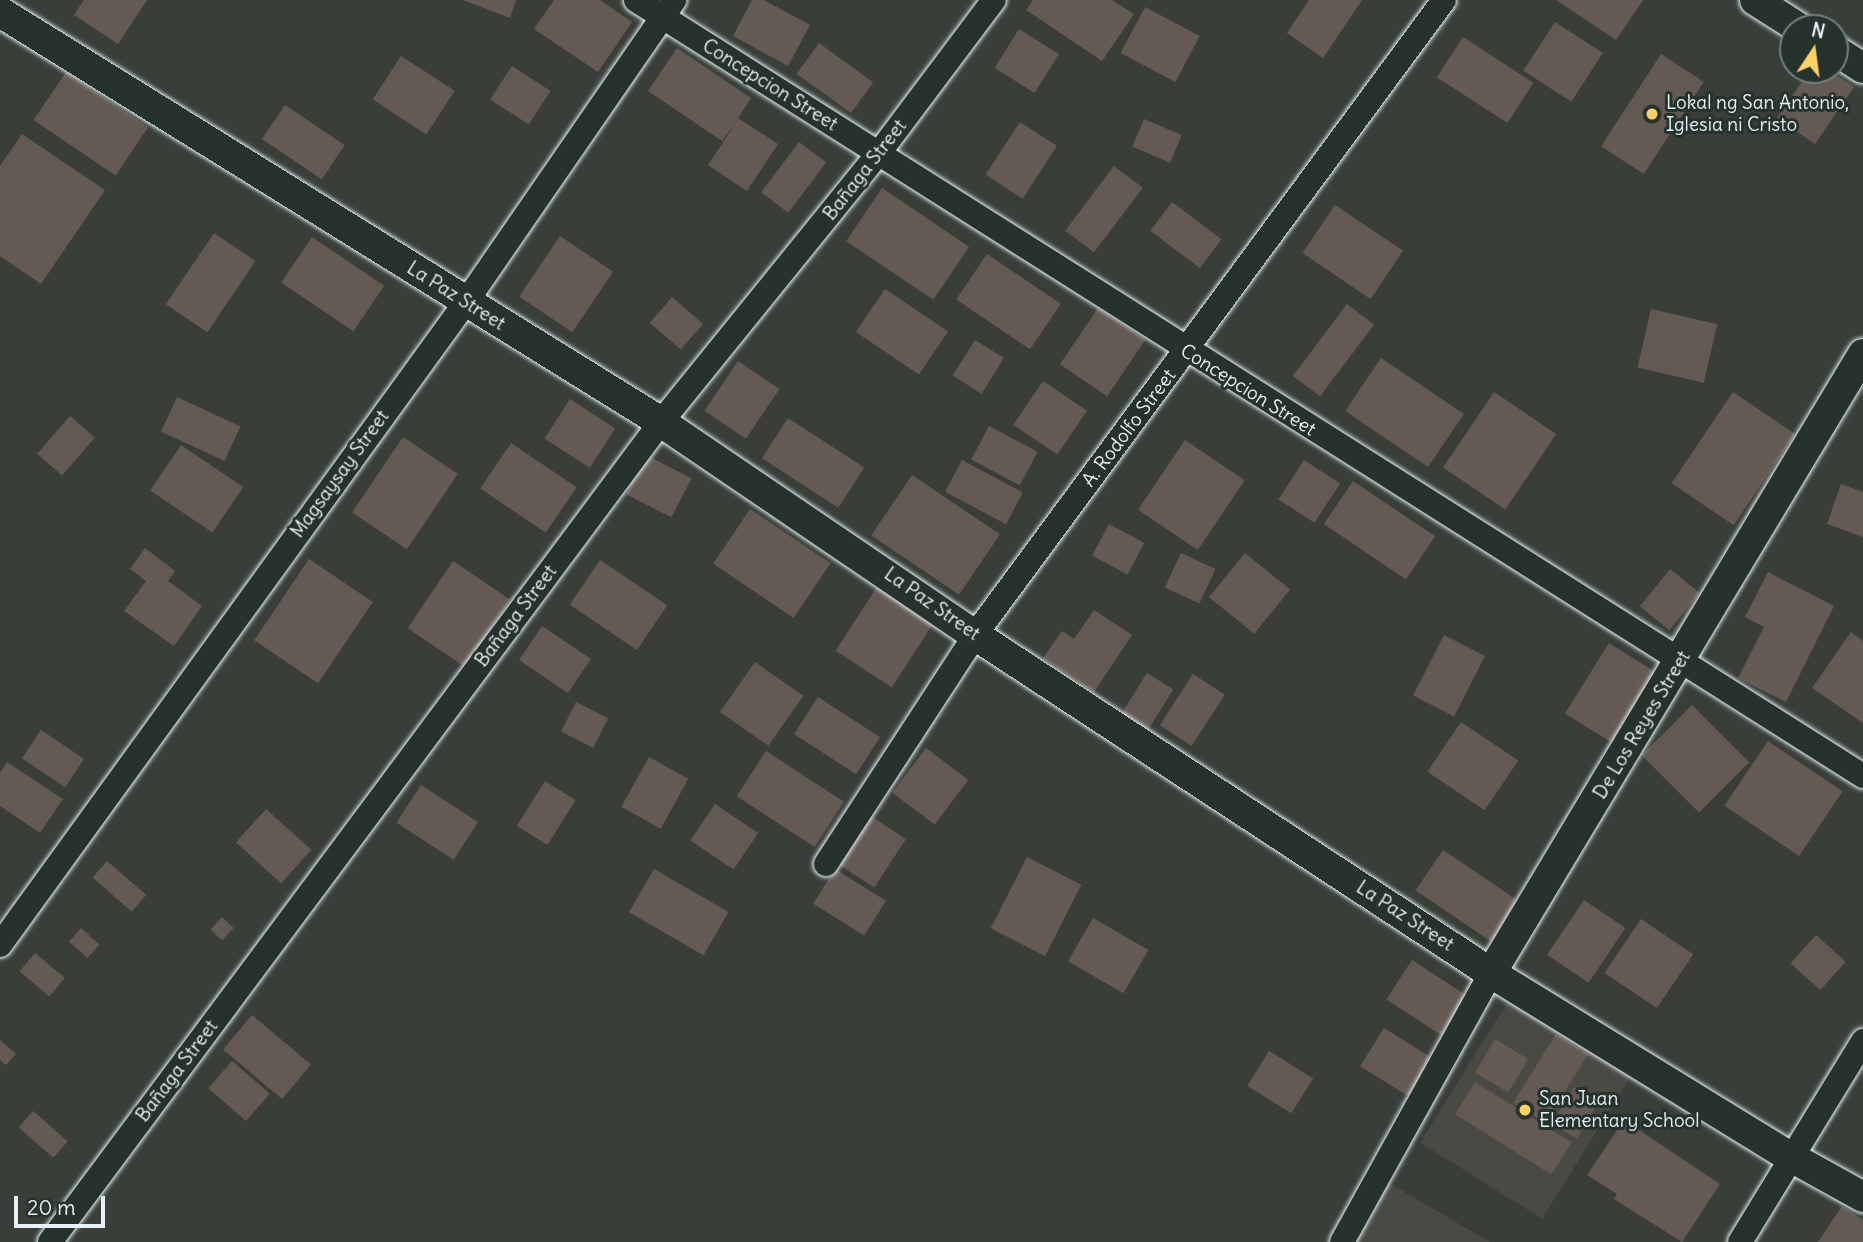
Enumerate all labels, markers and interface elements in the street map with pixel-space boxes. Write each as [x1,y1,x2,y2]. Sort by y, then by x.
north arrow [1779,14,1849,84]
text: N [1809,17,1827,44]
street label: Concepcion Street [698,34,842,136]
place label: Lokal ng San Antonio, Iglesia ni Cristo [1666,92,1849,136]
marker: Lokal ng San Antonio, Iglesia ni Cristo [1644,106,1660,122]
street label: Bañaga Street [819,115,911,225]
street label: La Paz Street [403,257,509,335]
street label: Concepcion Street [1176,339,1320,441]
street label: A. Rodolfo Street [1077,365,1181,491]
street label: Magsaysay Street [286,406,394,542]
street label: Bañaga Street [470,561,562,671]
street label: La Paz Street [880,563,984,645]
street label: De Los Reyes Street [1589,647,1695,803]
street label: La Paz Street [1352,876,1458,956]
street label: Bañaga Street [131,1016,223,1126]
place label: San Juan Elementary School [1539,1088,1700,1132]
marker: San Juan Elementary School [1517,1102,1533,1118]
scale bar [18,1182,108,1226]
text: 20 m [27,1194,76,1221]

